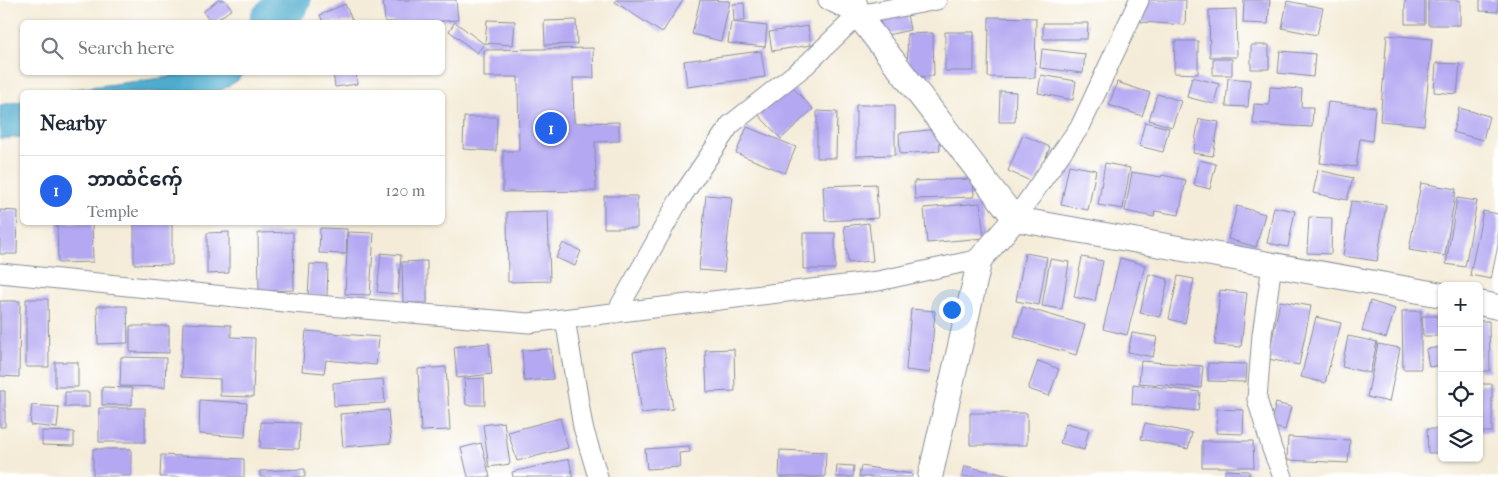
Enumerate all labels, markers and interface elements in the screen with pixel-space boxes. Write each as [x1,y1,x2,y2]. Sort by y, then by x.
search box [20,20,445,75]
icon: search [38,34,66,62]
text: Search here [78,37,174,59]
pin: 1 [535,109,567,147]
text: Nearby [40,111,106,135]
text: ဘာထံင်ကှ်ေ [87,169,183,191]
text: 1 [53,181,59,200]
text: 120 m [386,181,425,200]
text: Temple [87,202,138,221]
map controls [1438,282,1483,462]
button: + [1438,282,1483,327]
your location [939,297,965,323]
button: − [1438,327,1483,372]
button: locate [1438,372,1483,417]
button: layers [1438,417,1483,462]

